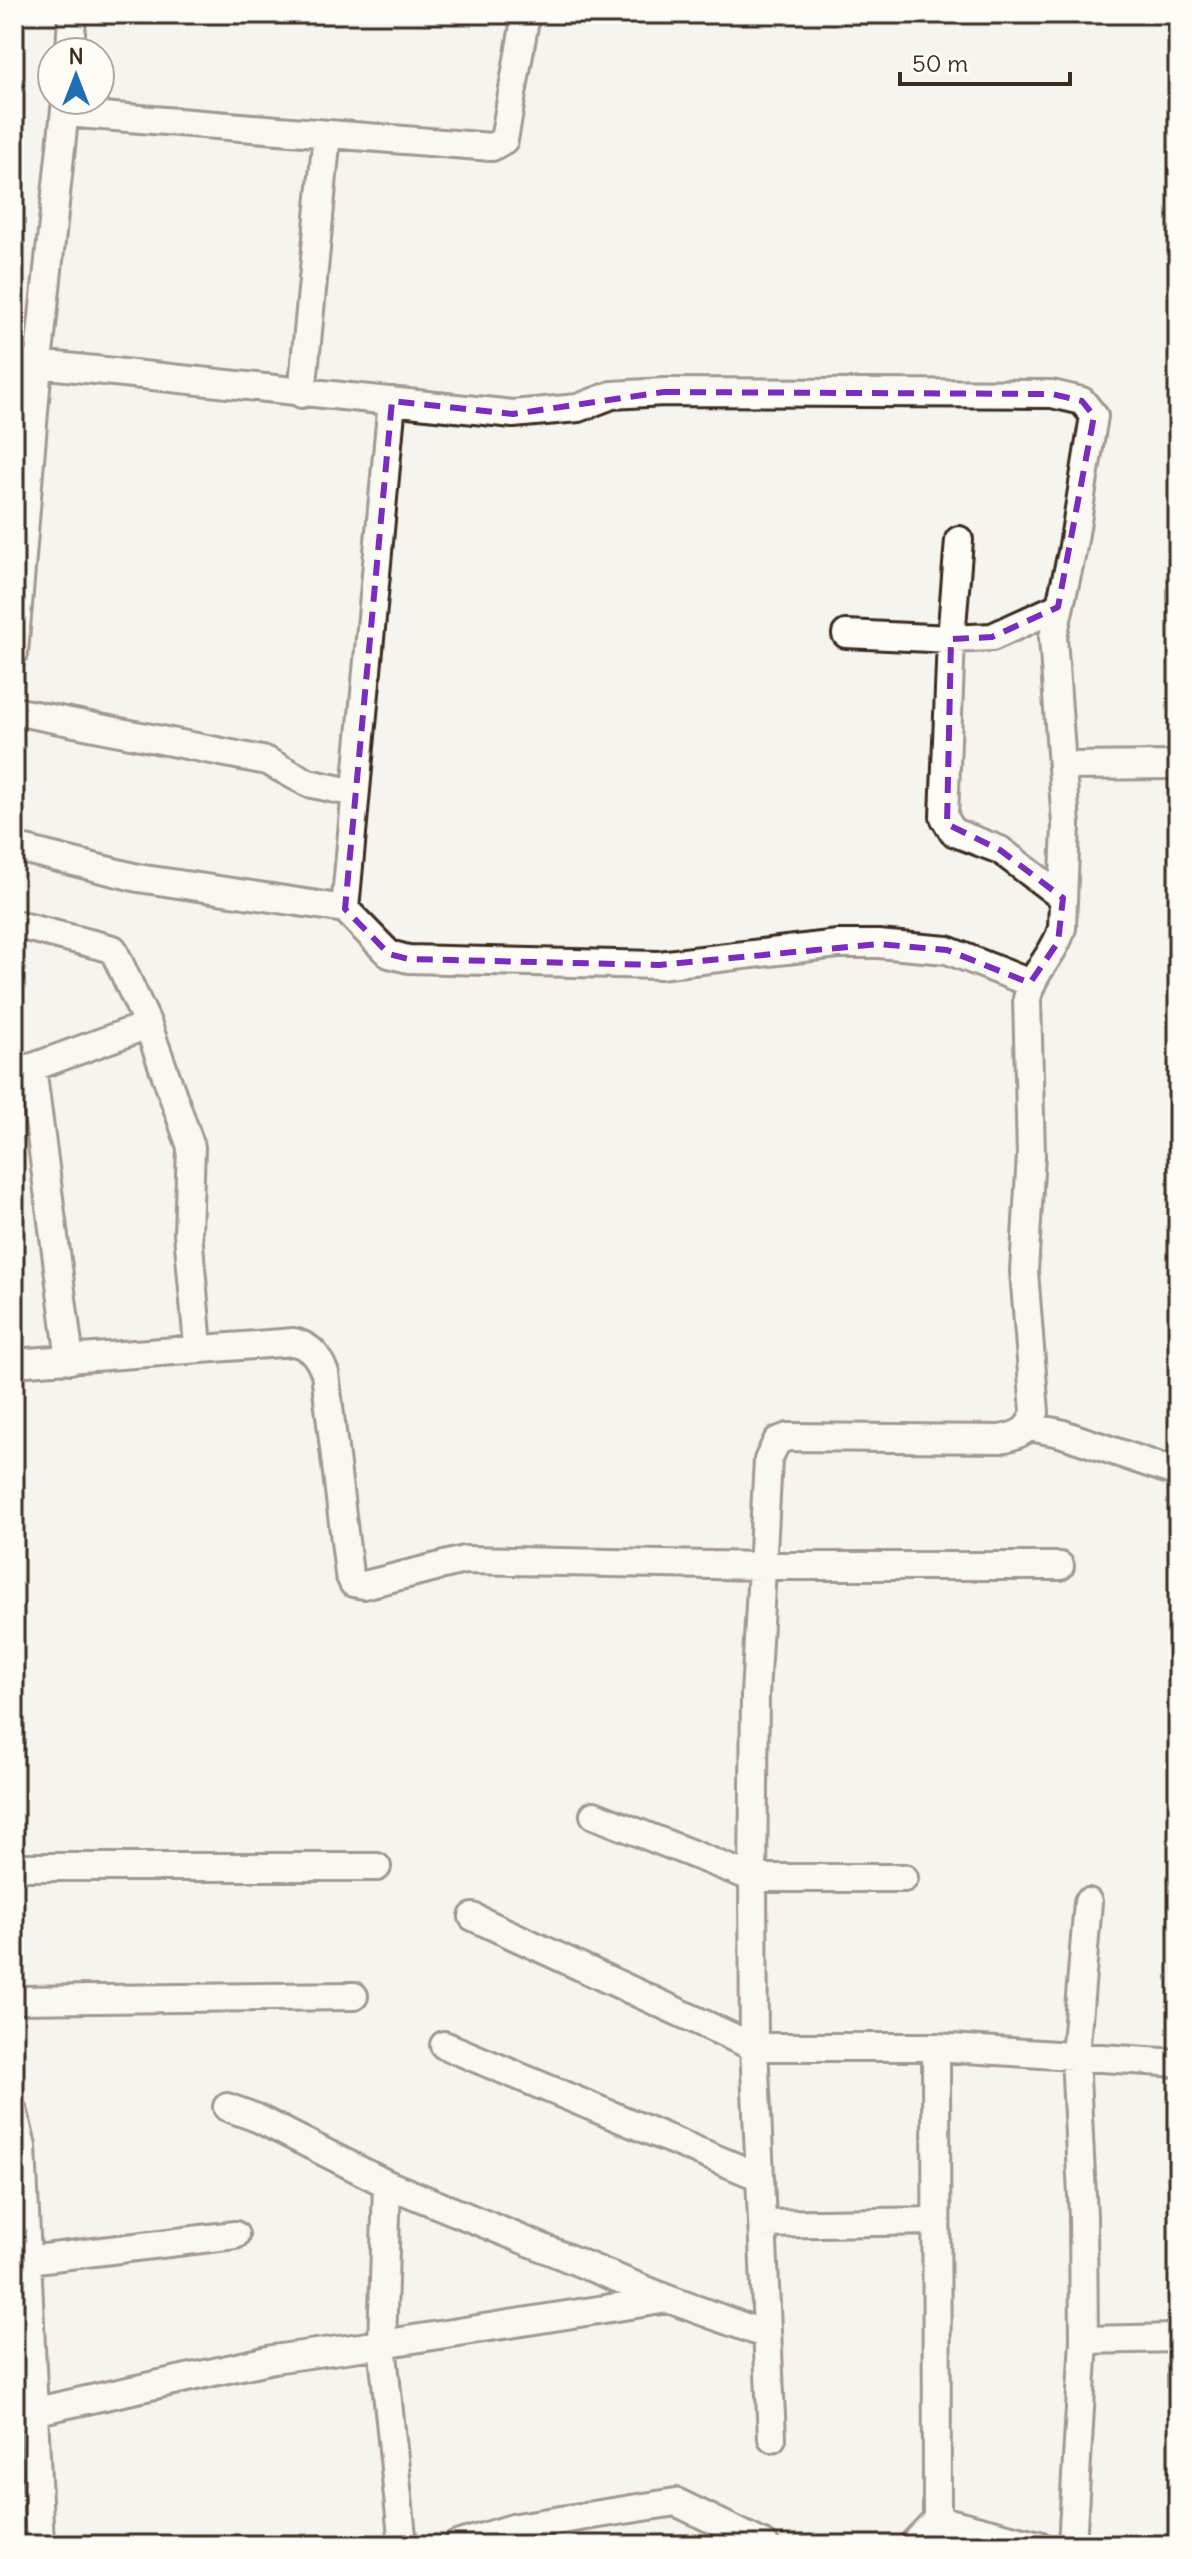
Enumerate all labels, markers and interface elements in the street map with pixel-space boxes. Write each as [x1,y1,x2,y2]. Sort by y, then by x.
north arrow [36,36,116,116]
scale bar [900,36,1070,86]
text: N [68,42,84,70]
text: 50 m [912,48,968,78]

